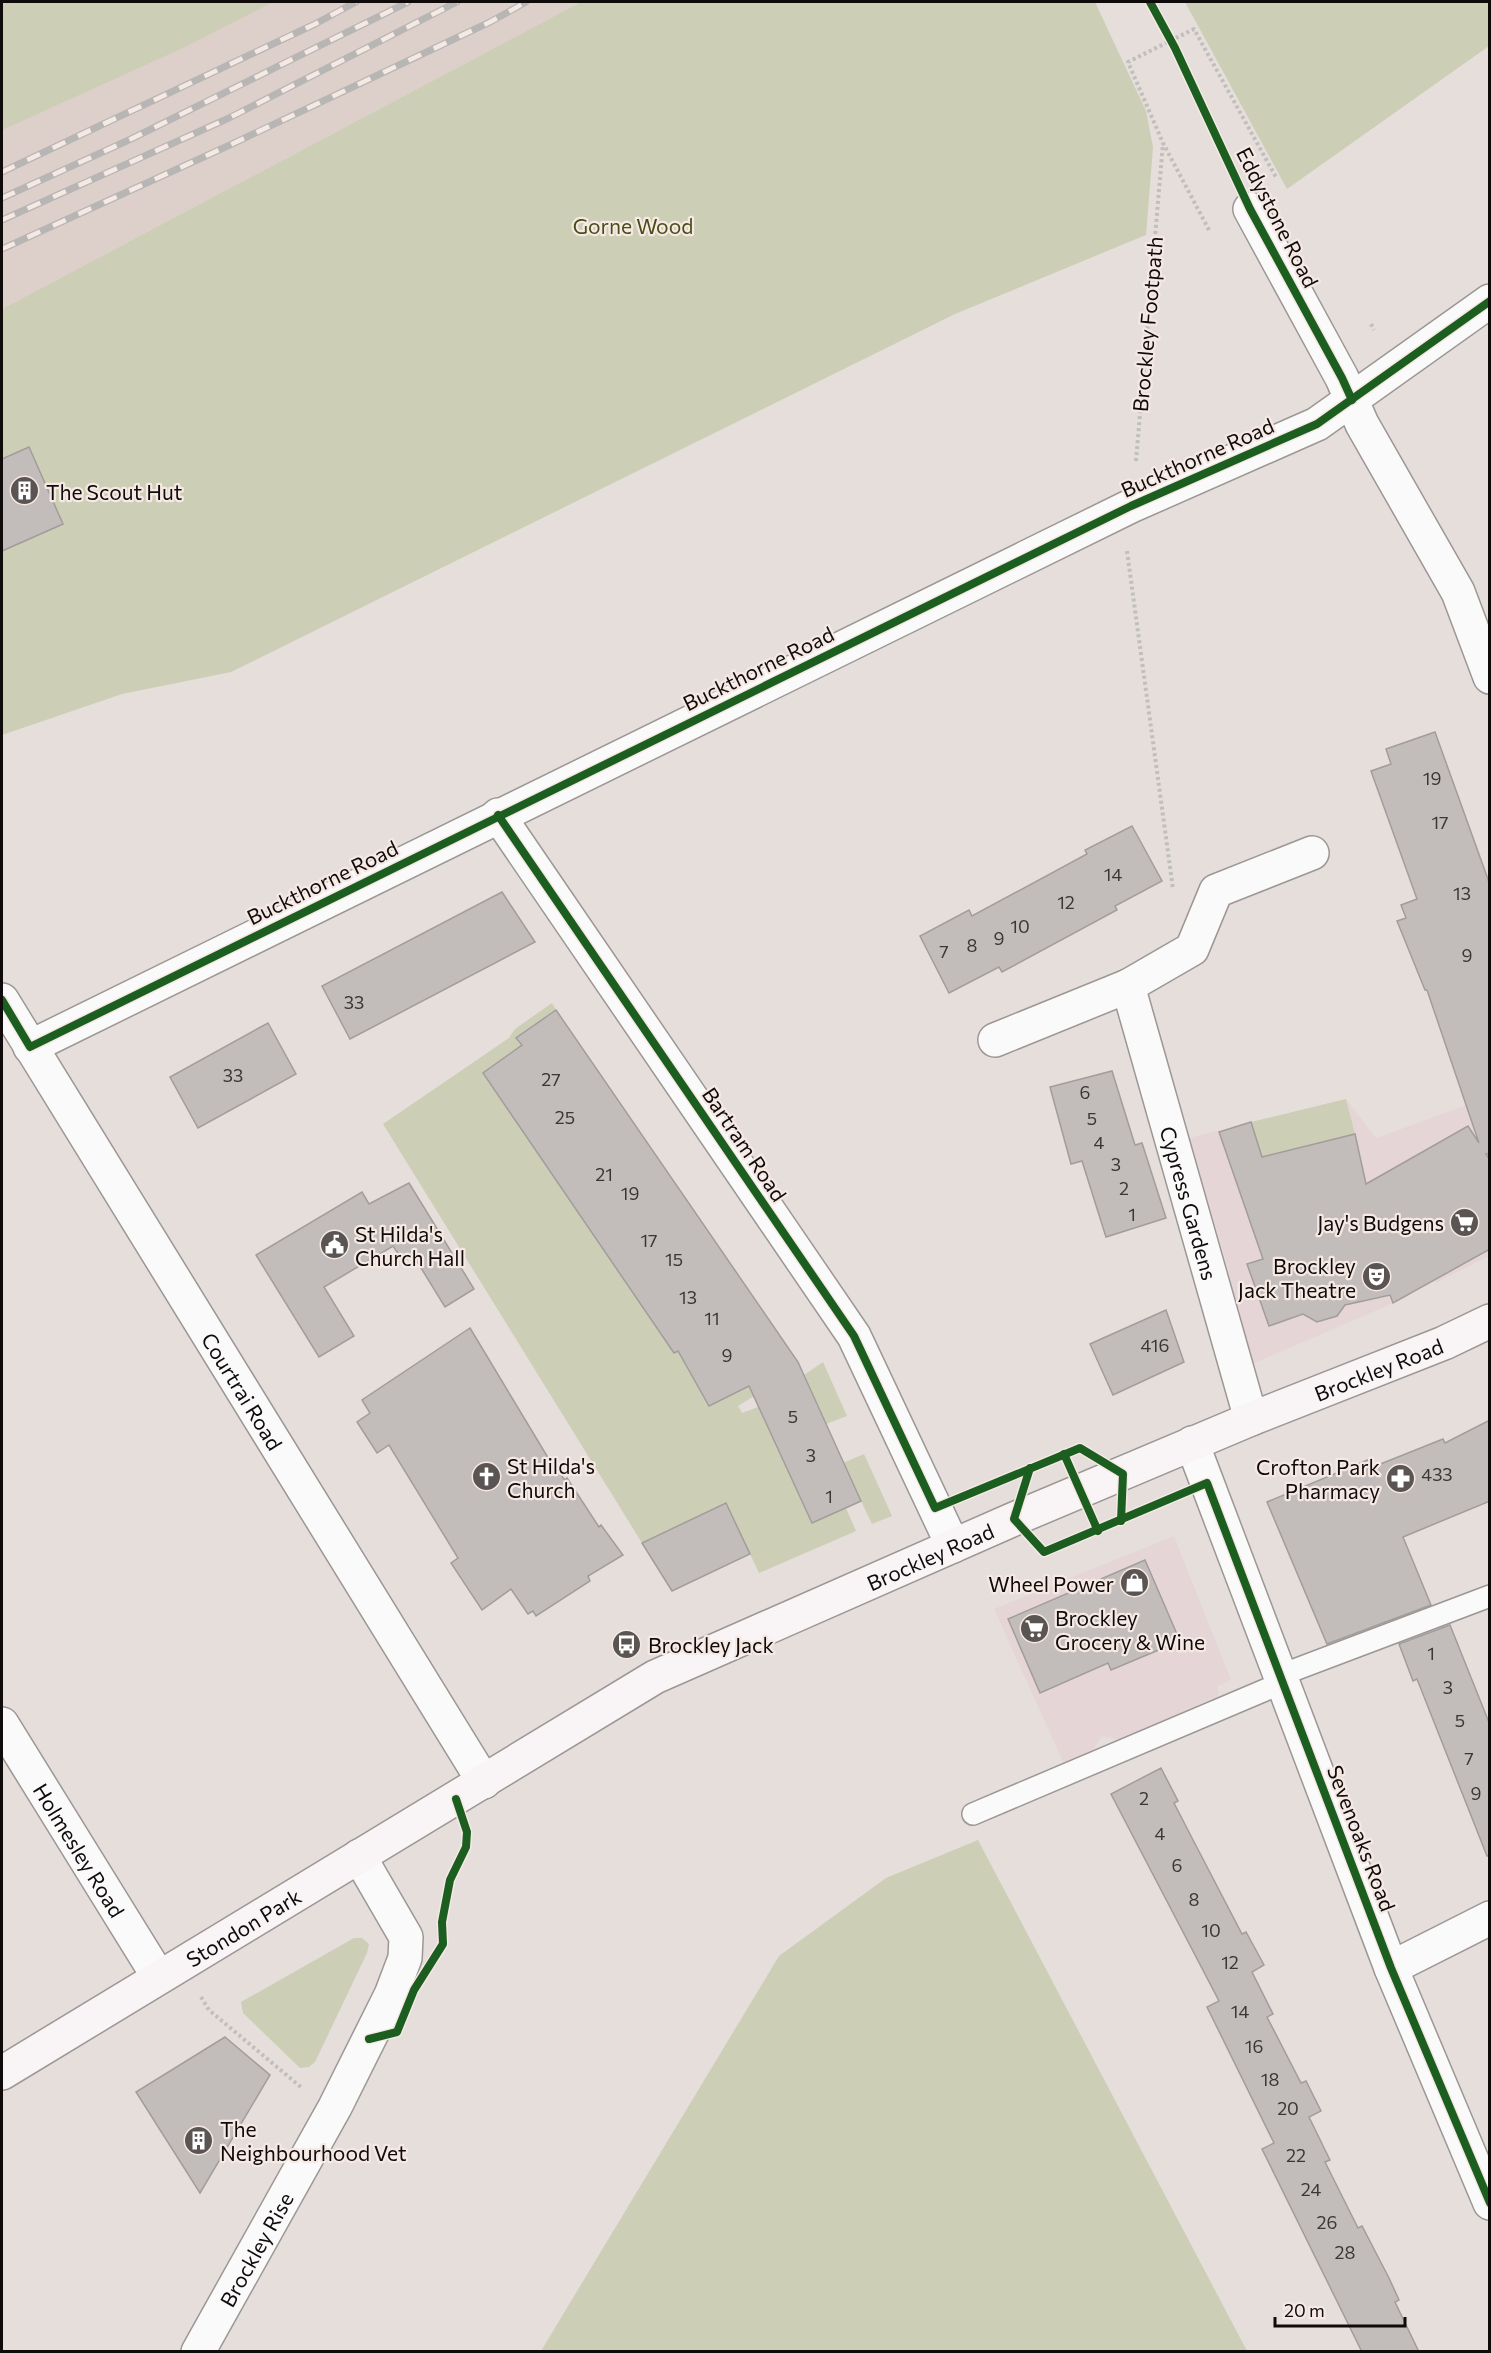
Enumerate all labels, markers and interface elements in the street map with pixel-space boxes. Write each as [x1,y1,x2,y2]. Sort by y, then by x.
street label: Eddystone Road [1232,143,1324,291]
park label: Gorne Wood [573,213,693,238]
street label: Brockley Footpath [1127,235,1167,413]
street label: Buckthorne Road [1117,412,1277,502]
building icon: The Scout Hut [9,475,41,507]
place label: The Scout Hut [46,479,182,504]
street label: Buckthorne Road [678,621,838,715]
house number: 19 [1423,767,1441,789]
house number: 17 [1431,811,1449,833]
street label: Buckthorne Road [242,835,402,929]
house number: 14 [1104,863,1122,885]
house number: 13 [1453,882,1471,904]
house number: 12 [1057,891,1075,913]
house number: 10 [1010,915,1030,937]
house number: 9 [994,927,1004,949]
house number: 8 [967,934,978,956]
house number: 7 [939,940,949,962]
house number: 9 [1462,944,1472,966]
house number: 33 [344,991,364,1013]
house number: 33 [223,1064,243,1086]
house number: 27 [541,1068,561,1090]
house number: 6 [1080,1081,1090,1103]
street label: Bartram Road [698,1082,792,1206]
house number: 25 [555,1106,575,1128]
house number: 5 [1087,1107,1097,1129]
street label: Cypress Gardens [1156,1123,1223,1283]
house number: 4 [1094,1131,1105,1153]
house number: 3 [1111,1153,1121,1175]
house number: 21 [595,1163,613,1185]
house number: 2 [1119,1177,1129,1199]
house number: 19 [621,1182,639,1204]
house number: 1 [1128,1203,1136,1225]
supermarket icon: Jay's Budgens [1449,1206,1481,1238]
place label: Jay's Budgens [1317,1210,1444,1235]
place label: St Hilda's Church Hall [355,1221,465,1270]
public building icon: St Hilda's Church Hall [318,1229,350,1261]
house number: 17 [640,1229,658,1251]
house number: 15 [665,1248,683,1270]
place label: Brockley Jack Theatre [1238,1253,1356,1302]
theatre icon: Brockley Jack Theatre [1361,1261,1393,1293]
house number: 13 [679,1286,697,1308]
house number: 11 [704,1307,720,1329]
street label: Courtrai Road [197,1327,288,1454]
street label: Brockley Road [1310,1332,1446,1405]
house number: 416 [1141,1334,1169,1356]
house number: 9 [722,1344,732,1366]
house number: 5 [788,1405,798,1427]
house number: 3 [806,1444,816,1466]
place label: St Hilda's Church [507,1453,595,1502]
place label: Crofton Park Pharmacy [1256,1454,1380,1503]
church icon: St Hilda's Church [470,1461,502,1493]
pharmacy icon: Crofton Park Pharmacy [1385,1462,1417,1494]
house number: 433 [1421,1463,1453,1485]
house number: 1 [825,1485,833,1507]
street label: Brockley Road [863,1517,997,1595]
shop icon: Wheel Power [1119,1567,1151,1599]
place label: Wheel Power [988,1571,1114,1596]
place label: Brockley Grocery & Wine [1055,1605,1205,1654]
supermarket icon: Brockley Grocery & Wine [1018,1613,1050,1645]
bus stop icon: Brockley Jack [611,1628,643,1660]
place label: Brockley Jack [648,1632,774,1657]
house number: 1 [1427,1642,1435,1664]
house number: 3 [1443,1676,1453,1698]
house number: 5 [1455,1709,1465,1731]
house number: 7 [1464,1747,1474,1769]
street label: Sevenoaks Road [1323,1762,1401,1914]
street label: Holmesley Road [29,1778,131,1921]
house number: 9 [1471,1782,1481,1804]
house number: 2 [1139,1787,1149,1809]
house number: 4 [1155,1822,1166,1844]
house number: 6 [1172,1854,1182,1876]
street label: Stondon Park [181,1882,305,1971]
house number: 8 [1189,1888,1200,1910]
house number: 10 [1201,1919,1221,1941]
house number: 12 [1221,1951,1239,1973]
house number: 14 [1231,2000,1249,2022]
house number: 16 [1245,2035,1263,2057]
house number: 18 [1261,2068,1279,2090]
house number: 20 [1277,2097,1299,2119]
place label: The Neighbourhood Vet [220,2116,407,2165]
building icon: The Neighbourhood Vet [183,2124,215,2156]
house number: 22 [1286,2144,1306,2166]
house number: 24 [1301,2178,1321,2200]
street label: Brockley Rise [214,2187,298,2311]
house number: 26 [1317,2211,1337,2233]
house number: 28 [1335,2241,1356,2263]
scale bar [1275,2290,1406,2328]
text: 20 m [1284,2299,1325,2321]

